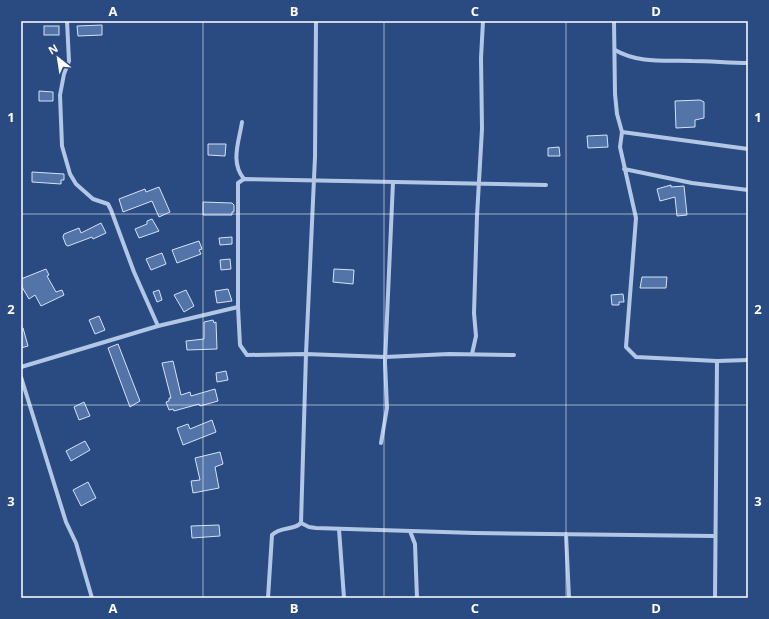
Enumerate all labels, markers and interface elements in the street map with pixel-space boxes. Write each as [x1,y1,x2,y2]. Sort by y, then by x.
text: A [109,2,118,20]
text: B [290,2,299,20]
text: C [471,2,479,20]
text: D [651,2,661,20]
north arrow [38,38,78,78]
text: N [45,40,60,58]
text: 1 [7,108,15,126]
text: 1 [754,108,762,126]
text: 2 [7,300,15,318]
text: 2 [754,300,762,318]
text: 3 [7,492,15,510]
text: 3 [754,492,762,510]
text: A [109,599,118,617]
text: B [290,599,299,617]
text: C [471,599,479,617]
text: D [651,599,661,617]

